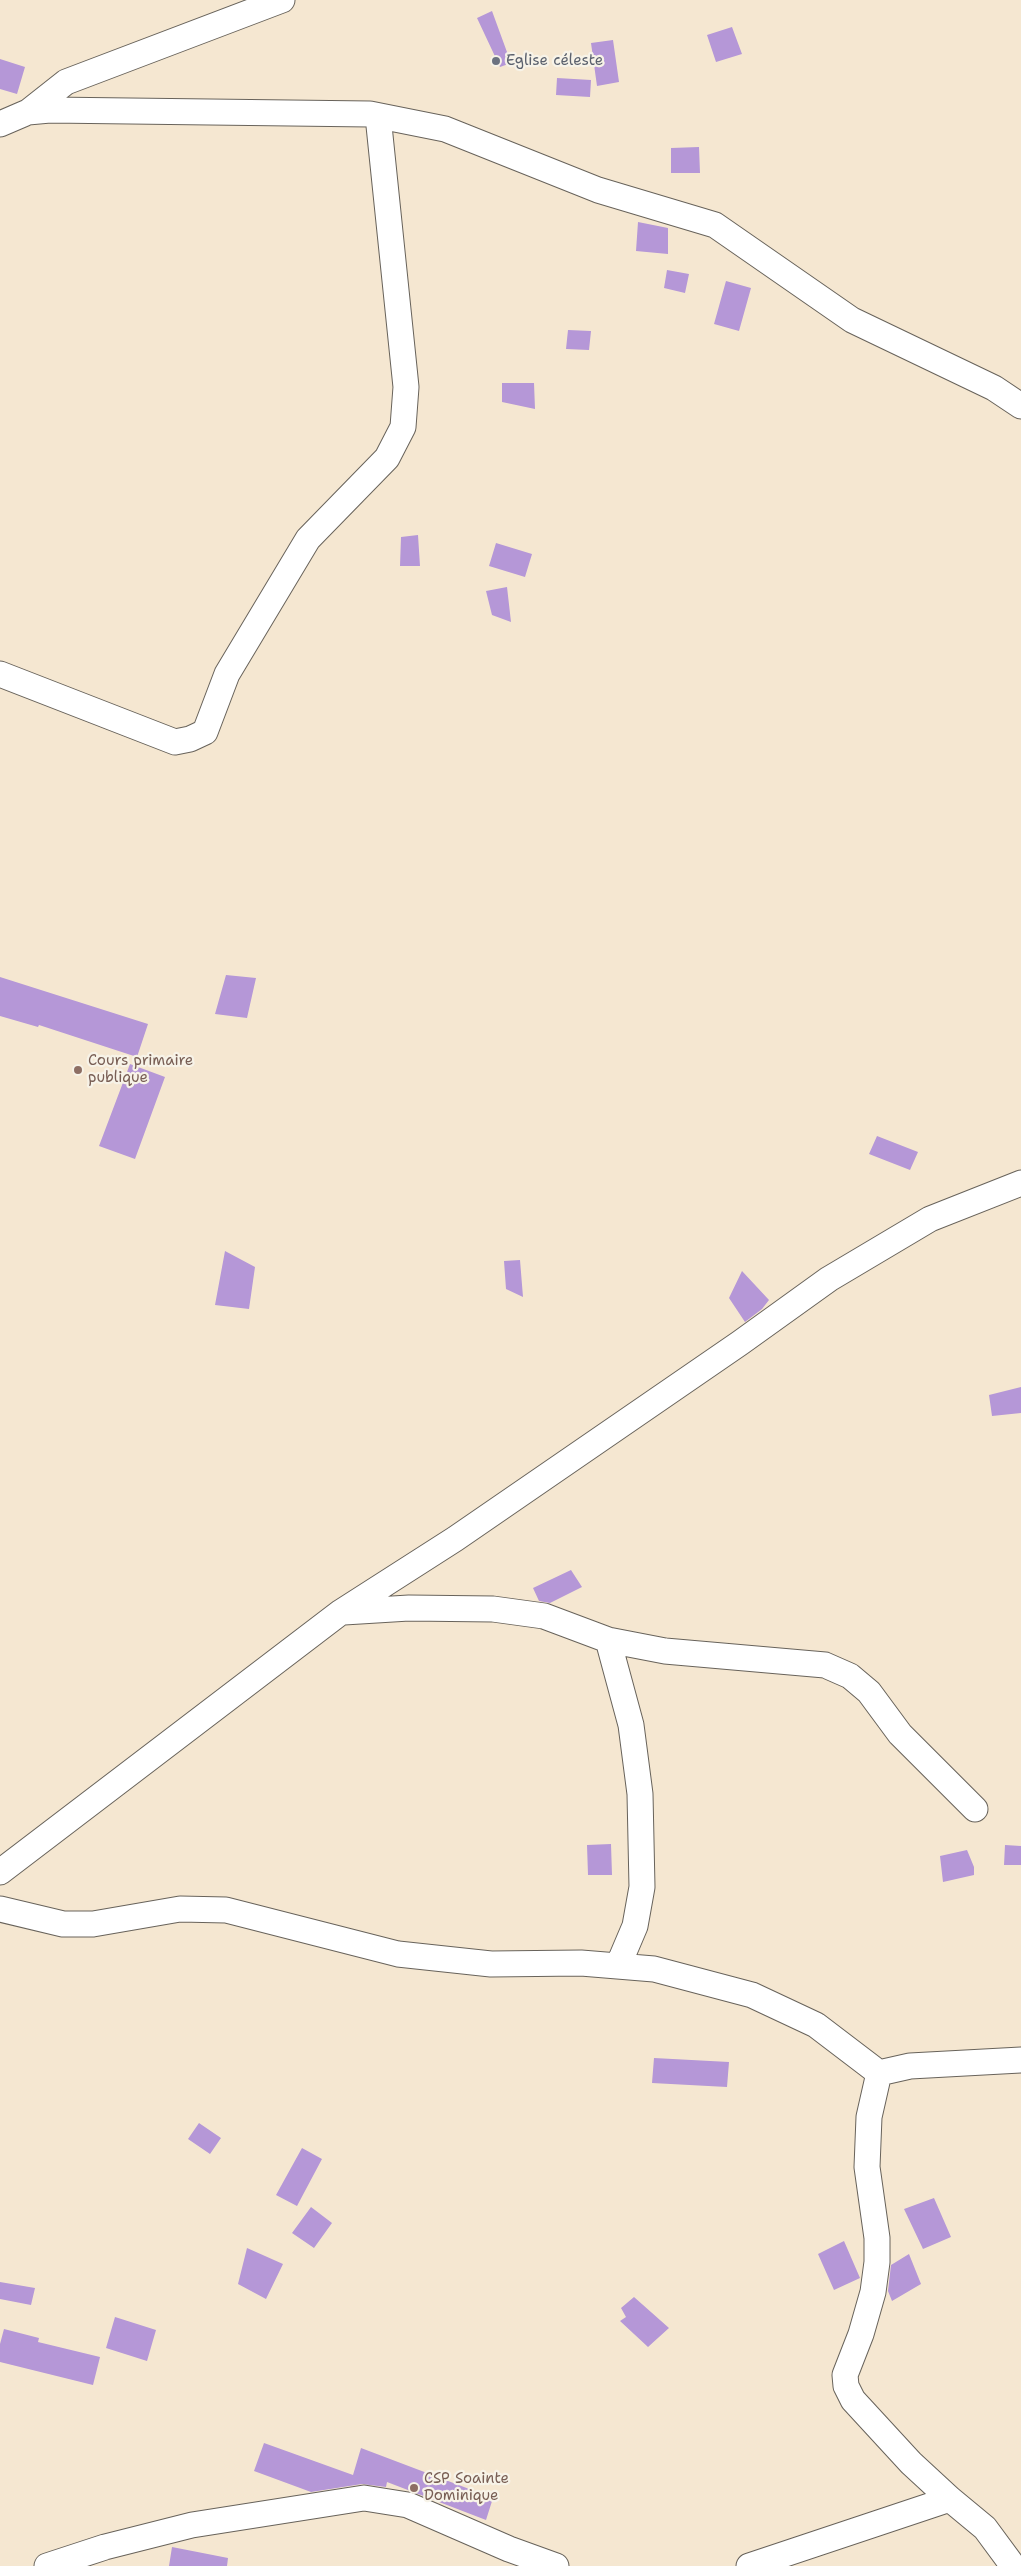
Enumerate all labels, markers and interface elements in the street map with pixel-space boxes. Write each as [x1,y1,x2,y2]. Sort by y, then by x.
place label: Eglise céleste [506,52,603,70]
marker: Eglise céleste [490,55,502,67]
place label: Cours primaire publique [88,1052,193,1087]
marker: Cours primaire publique [72,1064,84,1076]
place label: CSP Soainte Dominique [424,2470,509,2505]
marker: CSP Soainte Dominique [408,2482,420,2494]

